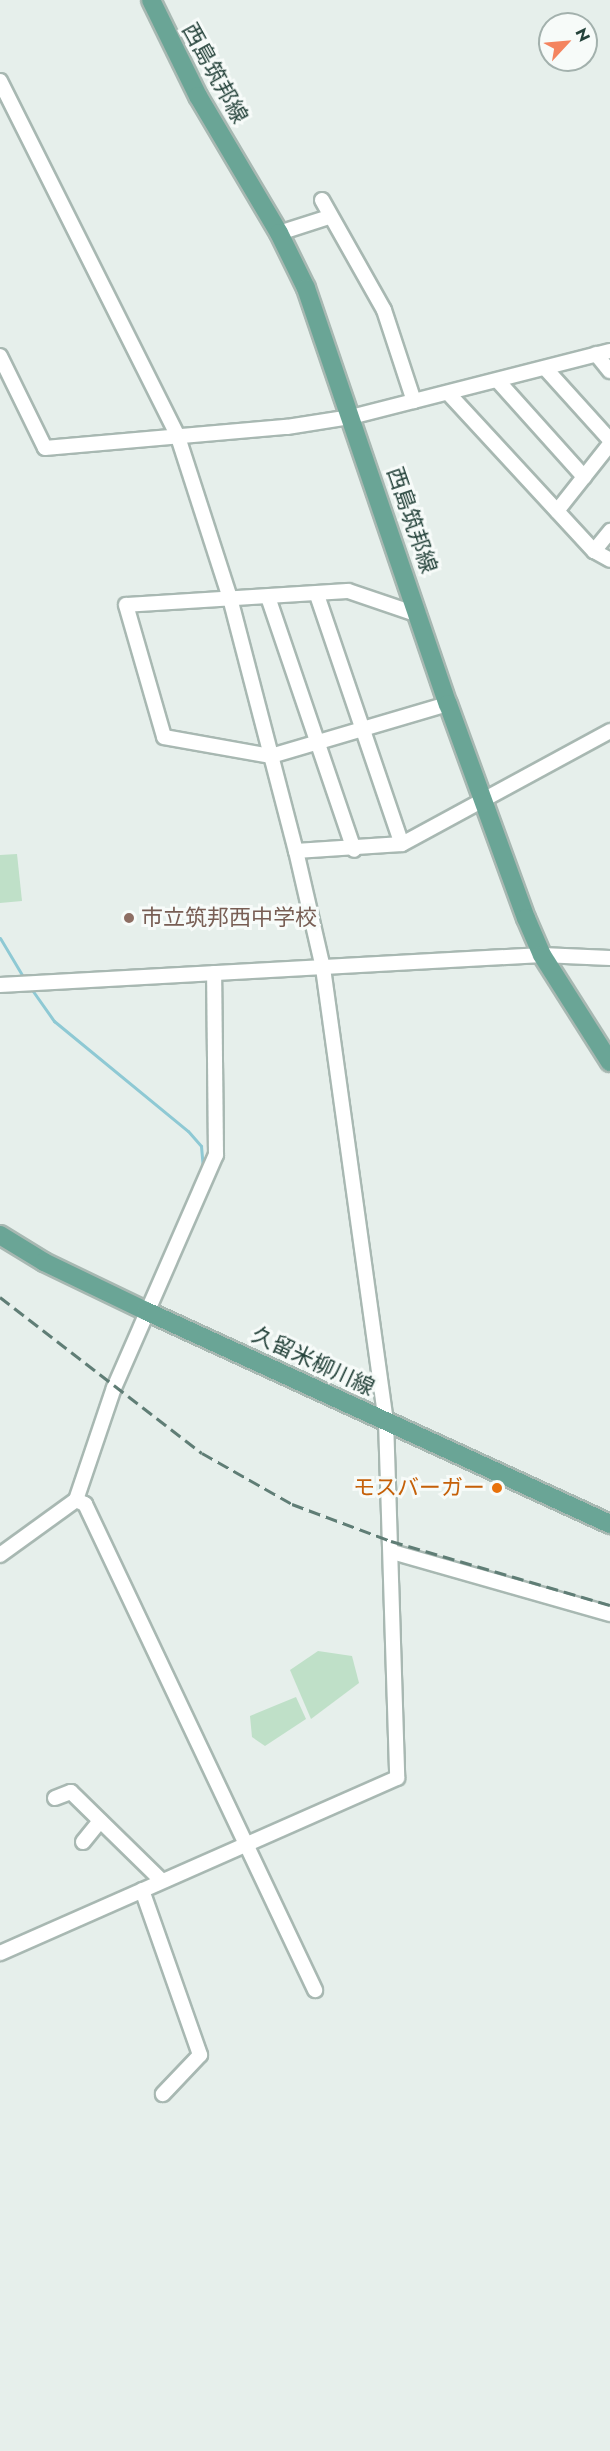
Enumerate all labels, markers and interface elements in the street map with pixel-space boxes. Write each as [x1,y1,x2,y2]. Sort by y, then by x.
north arrow [538,12,598,72]
street label: 西島筑邦線 [177,18,253,128]
text: N [570,24,596,46]
street label: 西島筑邦線 [382,464,442,576]
place label: 市立筑邦西中学校 [141,905,317,931]
marker: 市立筑邦西中学校 [122,911,136,925]
street label: 久留米柳川線 [248,1321,378,1401]
place label: モスバーガー [353,1475,485,1501]
marker: モスバーガー [490,1481,504,1495]

